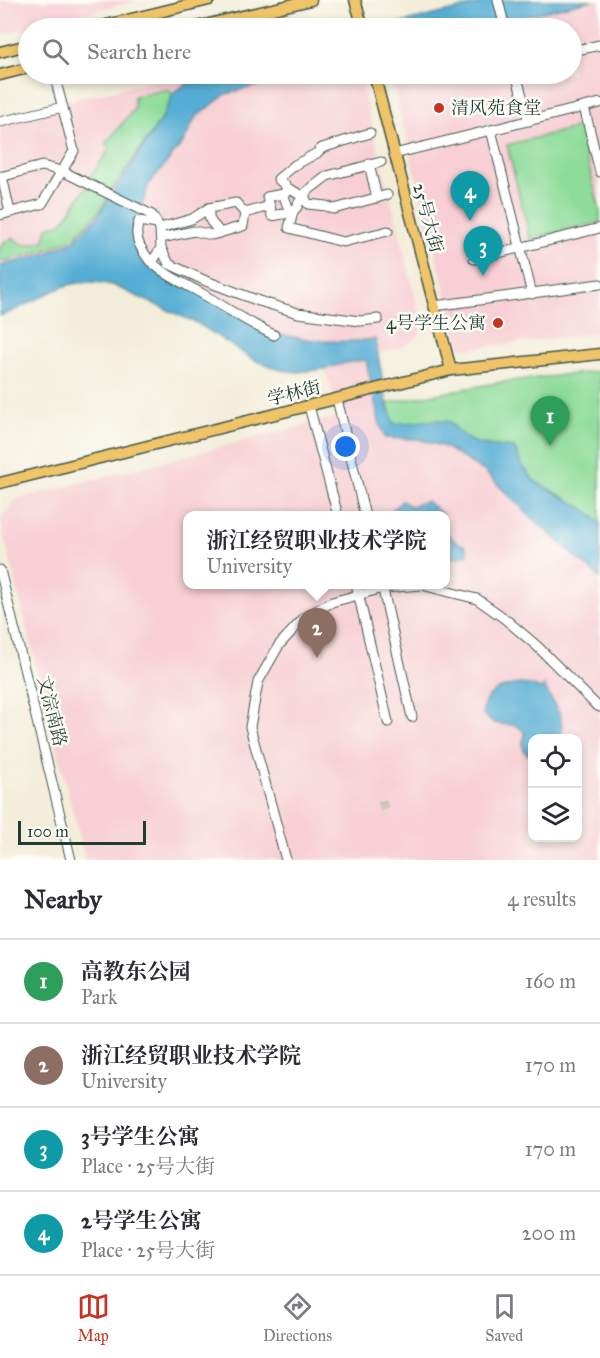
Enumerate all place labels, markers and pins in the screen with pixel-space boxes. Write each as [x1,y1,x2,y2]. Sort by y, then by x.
place label: 清风苑食堂 [451,97,541,119]
marker: 清风苑食堂 [432,101,446,115]
pin: 4 [450,172,490,221]
pin: 3 [464,226,502,276]
place label: 4号学生公寓 [386,312,486,334]
marker: 4号学生公寓 [491,316,505,330]
pin: 1 [530,396,570,446]
pin: 2 [298,608,336,658]

